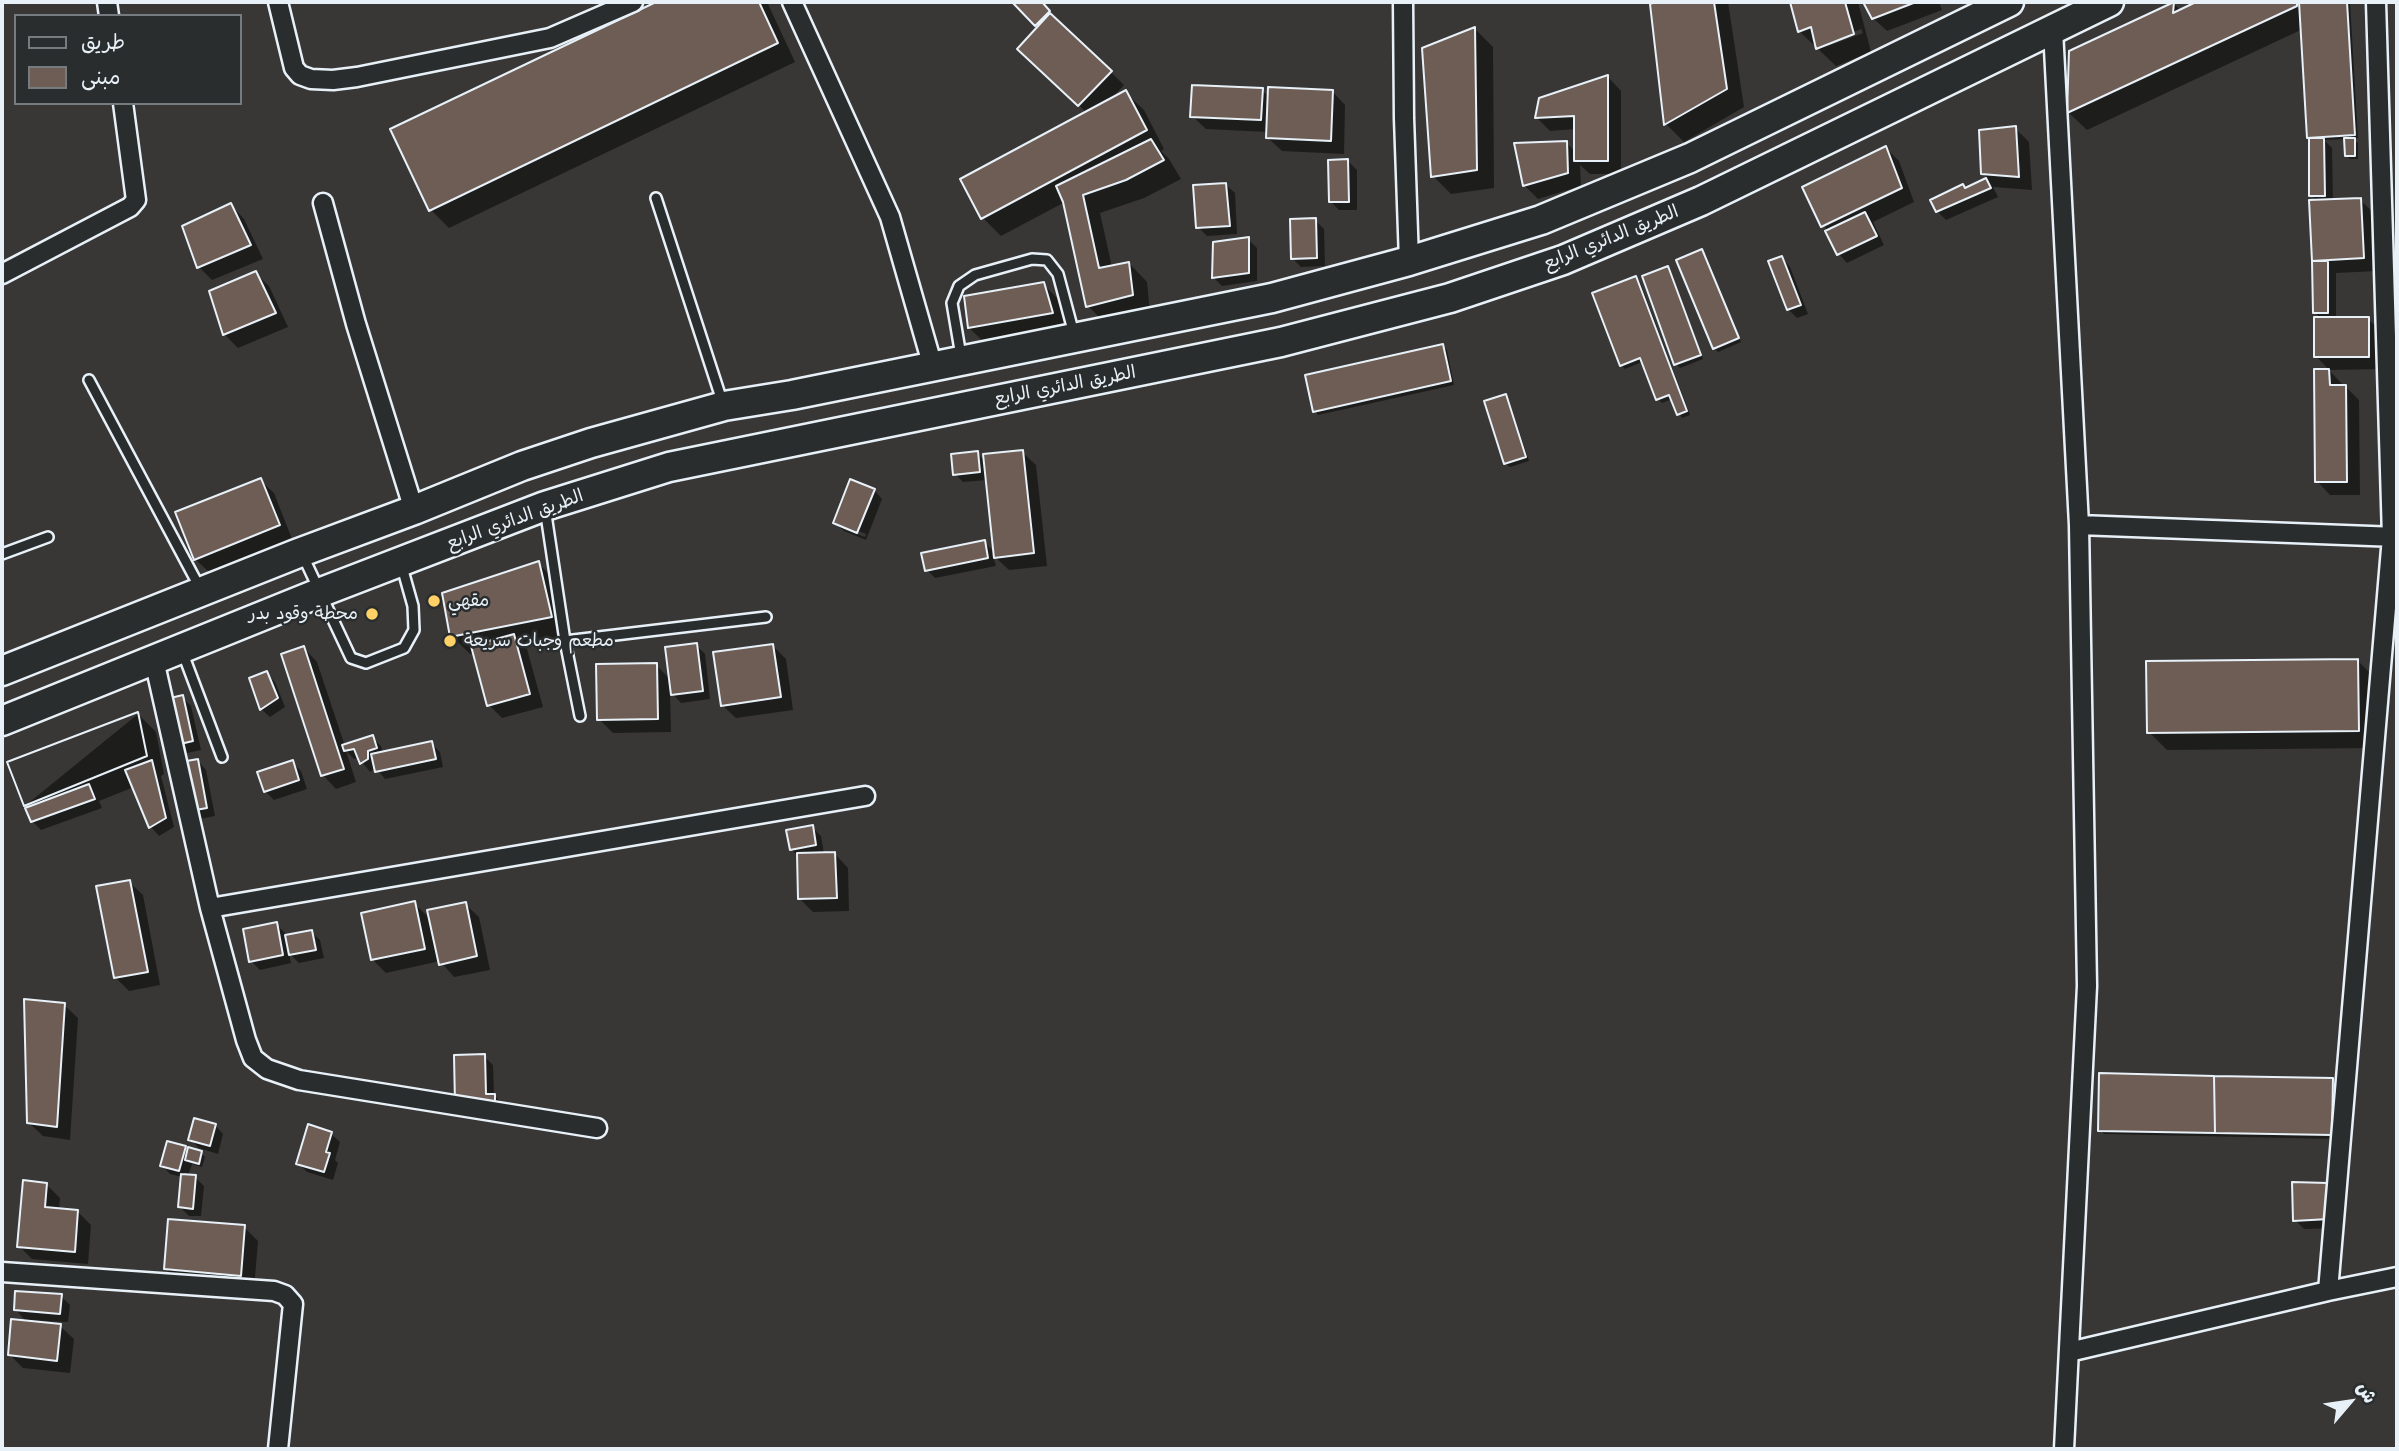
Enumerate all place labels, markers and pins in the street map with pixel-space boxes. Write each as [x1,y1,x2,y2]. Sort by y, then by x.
place label: مقهي [448,590,489,612]
marker: مقهي [426,593,442,609]
place label: محطة وقود بدر [249,603,358,625]
marker: محطة وقود بدر [364,606,380,622]
place label: مطعم وجبات سريعة [464,630,614,652]
marker: مطعم وجبات سريعة [442,633,458,649]

